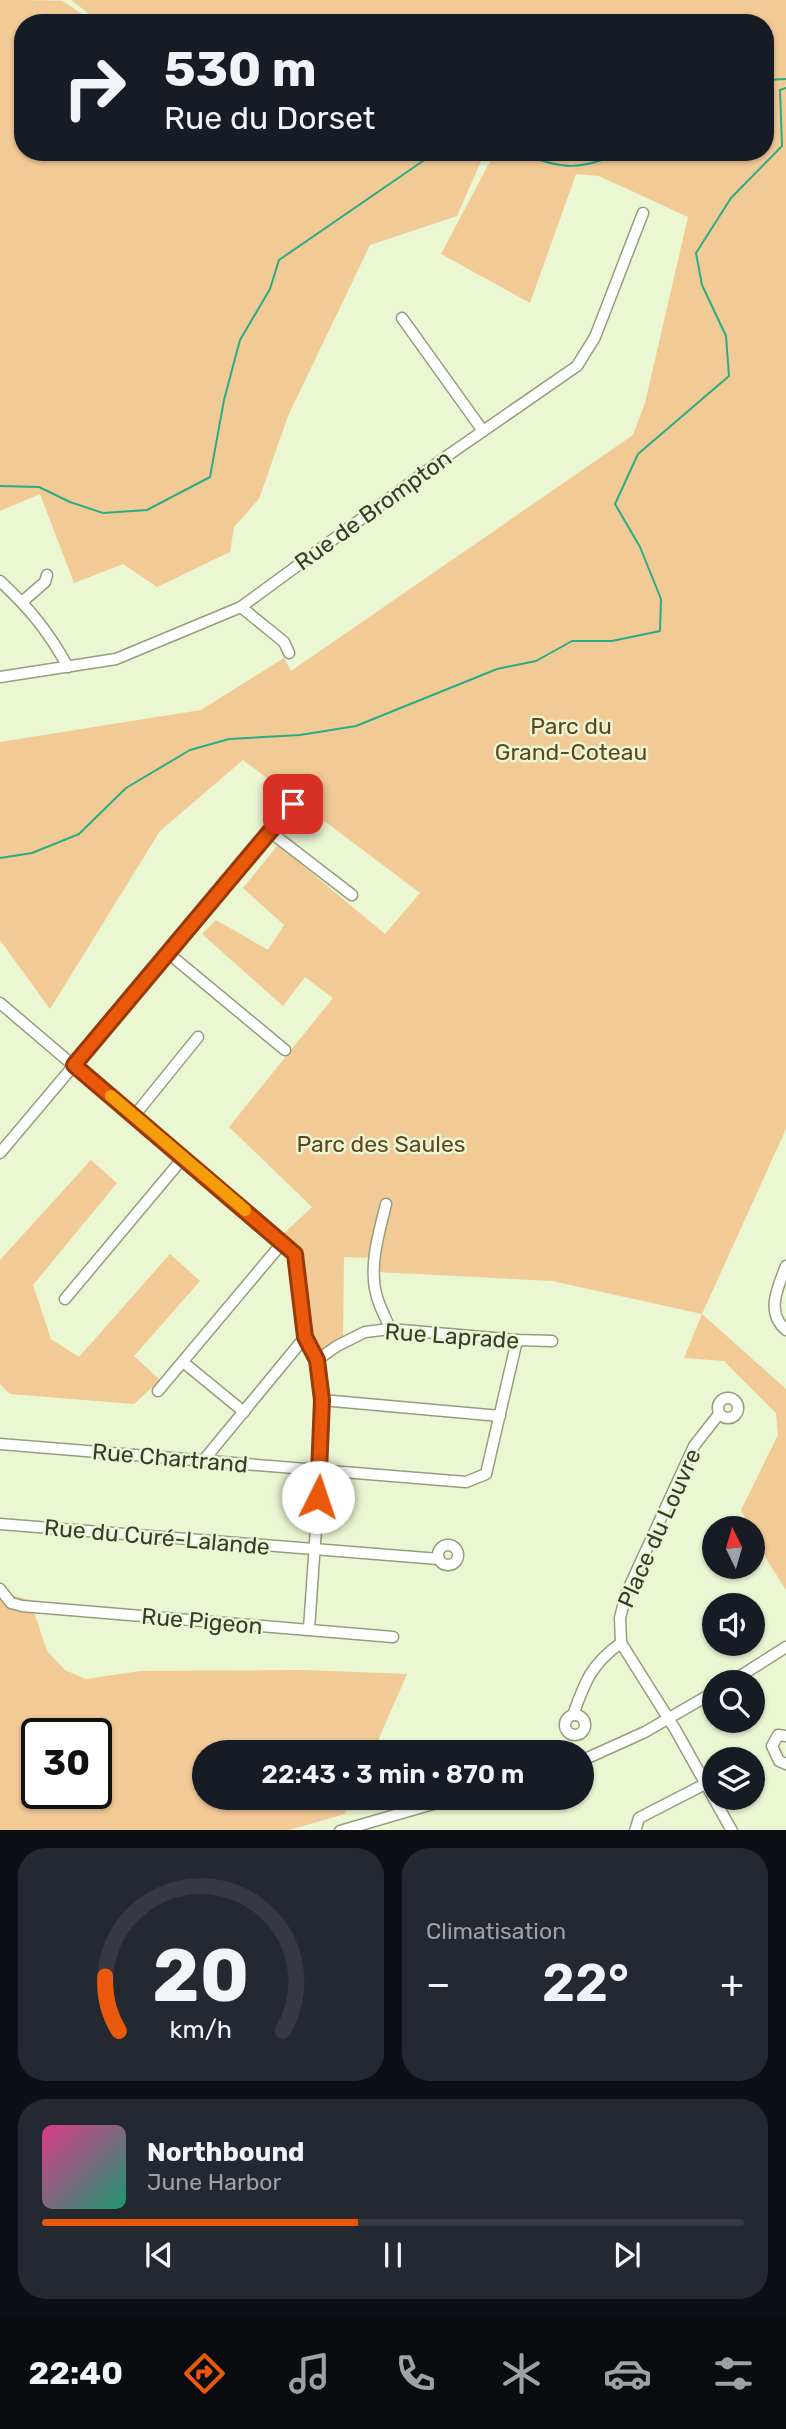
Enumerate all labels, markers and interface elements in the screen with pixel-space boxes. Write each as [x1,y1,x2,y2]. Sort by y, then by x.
text: 530 m [164,40,317,98]
icon: right [49,42,140,133]
text: Rue du Dorset [164,99,375,137]
street label: Rue de Brompton [289,444,457,576]
park label: Parc du Grand-Coteau [495,712,647,766]
pin [263,774,323,834]
icon: arrive [274,785,312,823]
park label: Parc des Saules [296,1130,466,1158]
street label: Rue Laprade [384,1317,520,1355]
street label: Rue Chartrand [91,1437,249,1479]
street label: Place du Louvre [611,1444,707,1612]
position arrow [281,1460,355,1534]
street label: Rue du Curé-Lalande [43,1513,271,1561]
north arrow [702,1516,765,1578]
map controls [702,1516,765,1810]
button: sound [702,1593,765,1656]
street label: Rue Pigeon [140,1602,264,1640]
button: search [702,1670,765,1733]
speed limit sign: 30 [21,1718,112,1809]
button: layers [702,1747,765,1810]
text: 22:43 · 3 min · 870 m [262,1759,524,1790]
text: Climatisation [426,1917,566,1945]
text: 20 [153,1933,249,2019]
text: 22° [542,1952,629,2014]
text: − [426,1961,451,2007]
text: + [720,1961,744,2007]
text: km/h [170,2014,232,2043]
text: Northbound [147,2137,305,2168]
text: June Harbor [147,2168,281,2196]
icon: previous [140,2236,178,2274]
icon: pause [374,2236,412,2274]
icon: next [608,2236,646,2274]
icon: directions [180,2349,229,2398]
icon: music [285,2349,334,2398]
icon: phone [391,2349,440,2398]
icon: climate [497,2349,546,2398]
icon: car [603,2349,652,2398]
icon: filters [709,2349,758,2398]
text: 22:40 [28,2354,123,2392]

